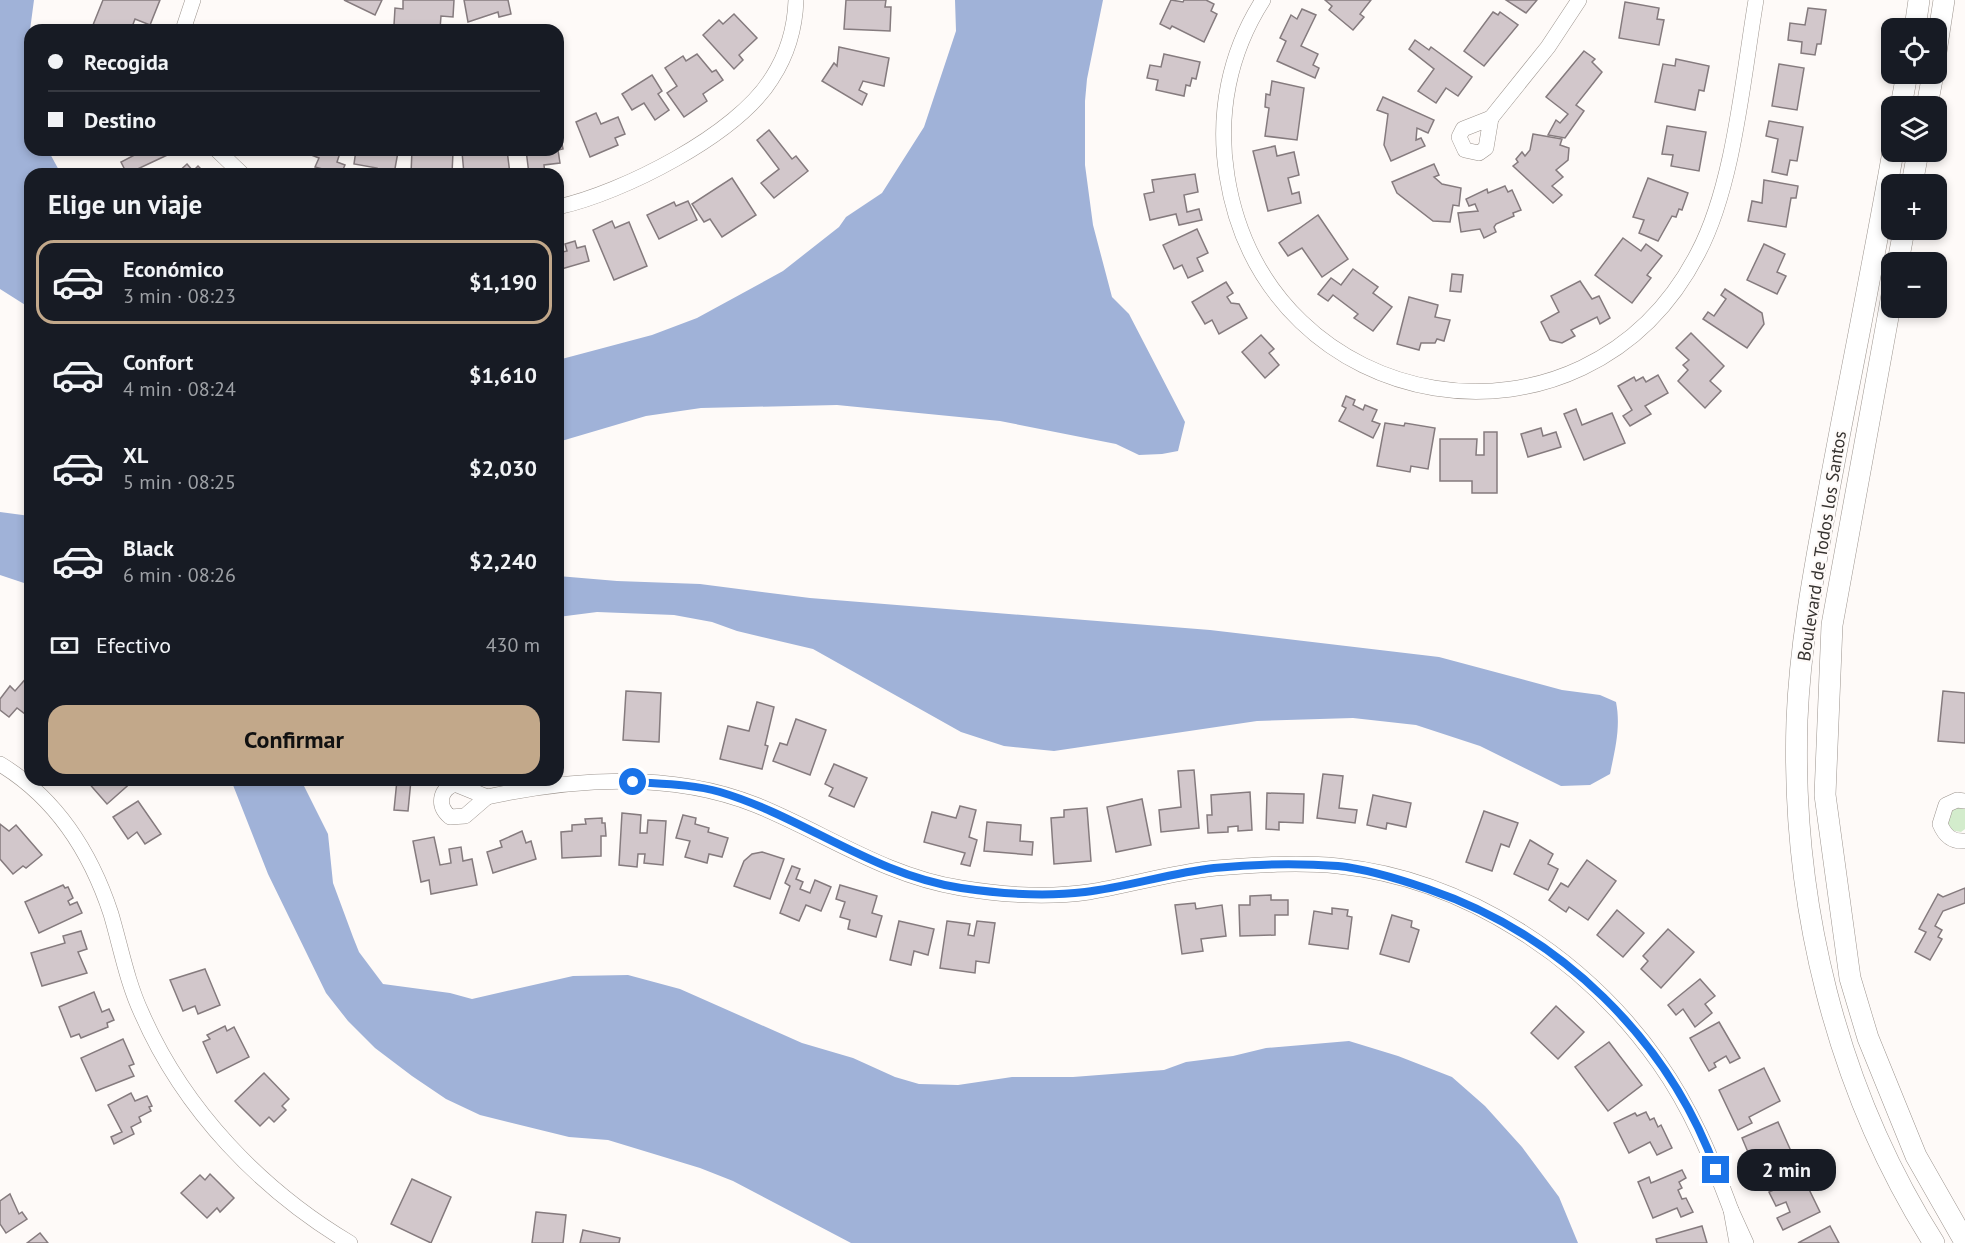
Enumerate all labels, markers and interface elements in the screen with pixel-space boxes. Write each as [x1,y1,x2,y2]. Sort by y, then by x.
map controls [1881,18,1947,318]
button: locate [1881,18,1947,84]
text: Recogida [84,48,169,76]
button: layers [1881,96,1947,162]
text: Destino [84,106,156,134]
button: + [1881,174,1947,240]
text: Elige un viaje [48,187,202,221]
button: − [1881,252,1947,318]
icon: car [51,255,105,309]
text: Económico [123,255,224,283]
text: $1,190 [469,268,537,296]
text: 3 min · 08:23 [123,283,236,309]
icon: car [51,348,105,402]
text: Confort [123,348,193,376]
text: $1,610 [469,361,537,389]
text: 4 min · 08:24 [123,376,236,402]
street label: Boulevard de Todos los Santos [1792,429,1851,663]
icon: car [51,441,105,495]
text: XL [123,441,148,469]
text: $2,030 [469,454,537,482]
text: 5 min · 08:25 [123,469,236,495]
icon: car [51,534,105,588]
text: Black [123,534,174,562]
text: $2,240 [469,547,537,575]
text: 6 min · 08:26 [123,562,236,588]
icon: cash [48,629,81,662]
text: Efectivo [96,631,171,659]
text: 430 m [486,632,540,658]
button: Confirmar [48,705,540,774]
route start [619,768,646,795]
callout: 2 min [1737,1149,1836,1191]
route end [1702,1156,1729,1183]
text: 2 min [1762,1157,1811,1183]

